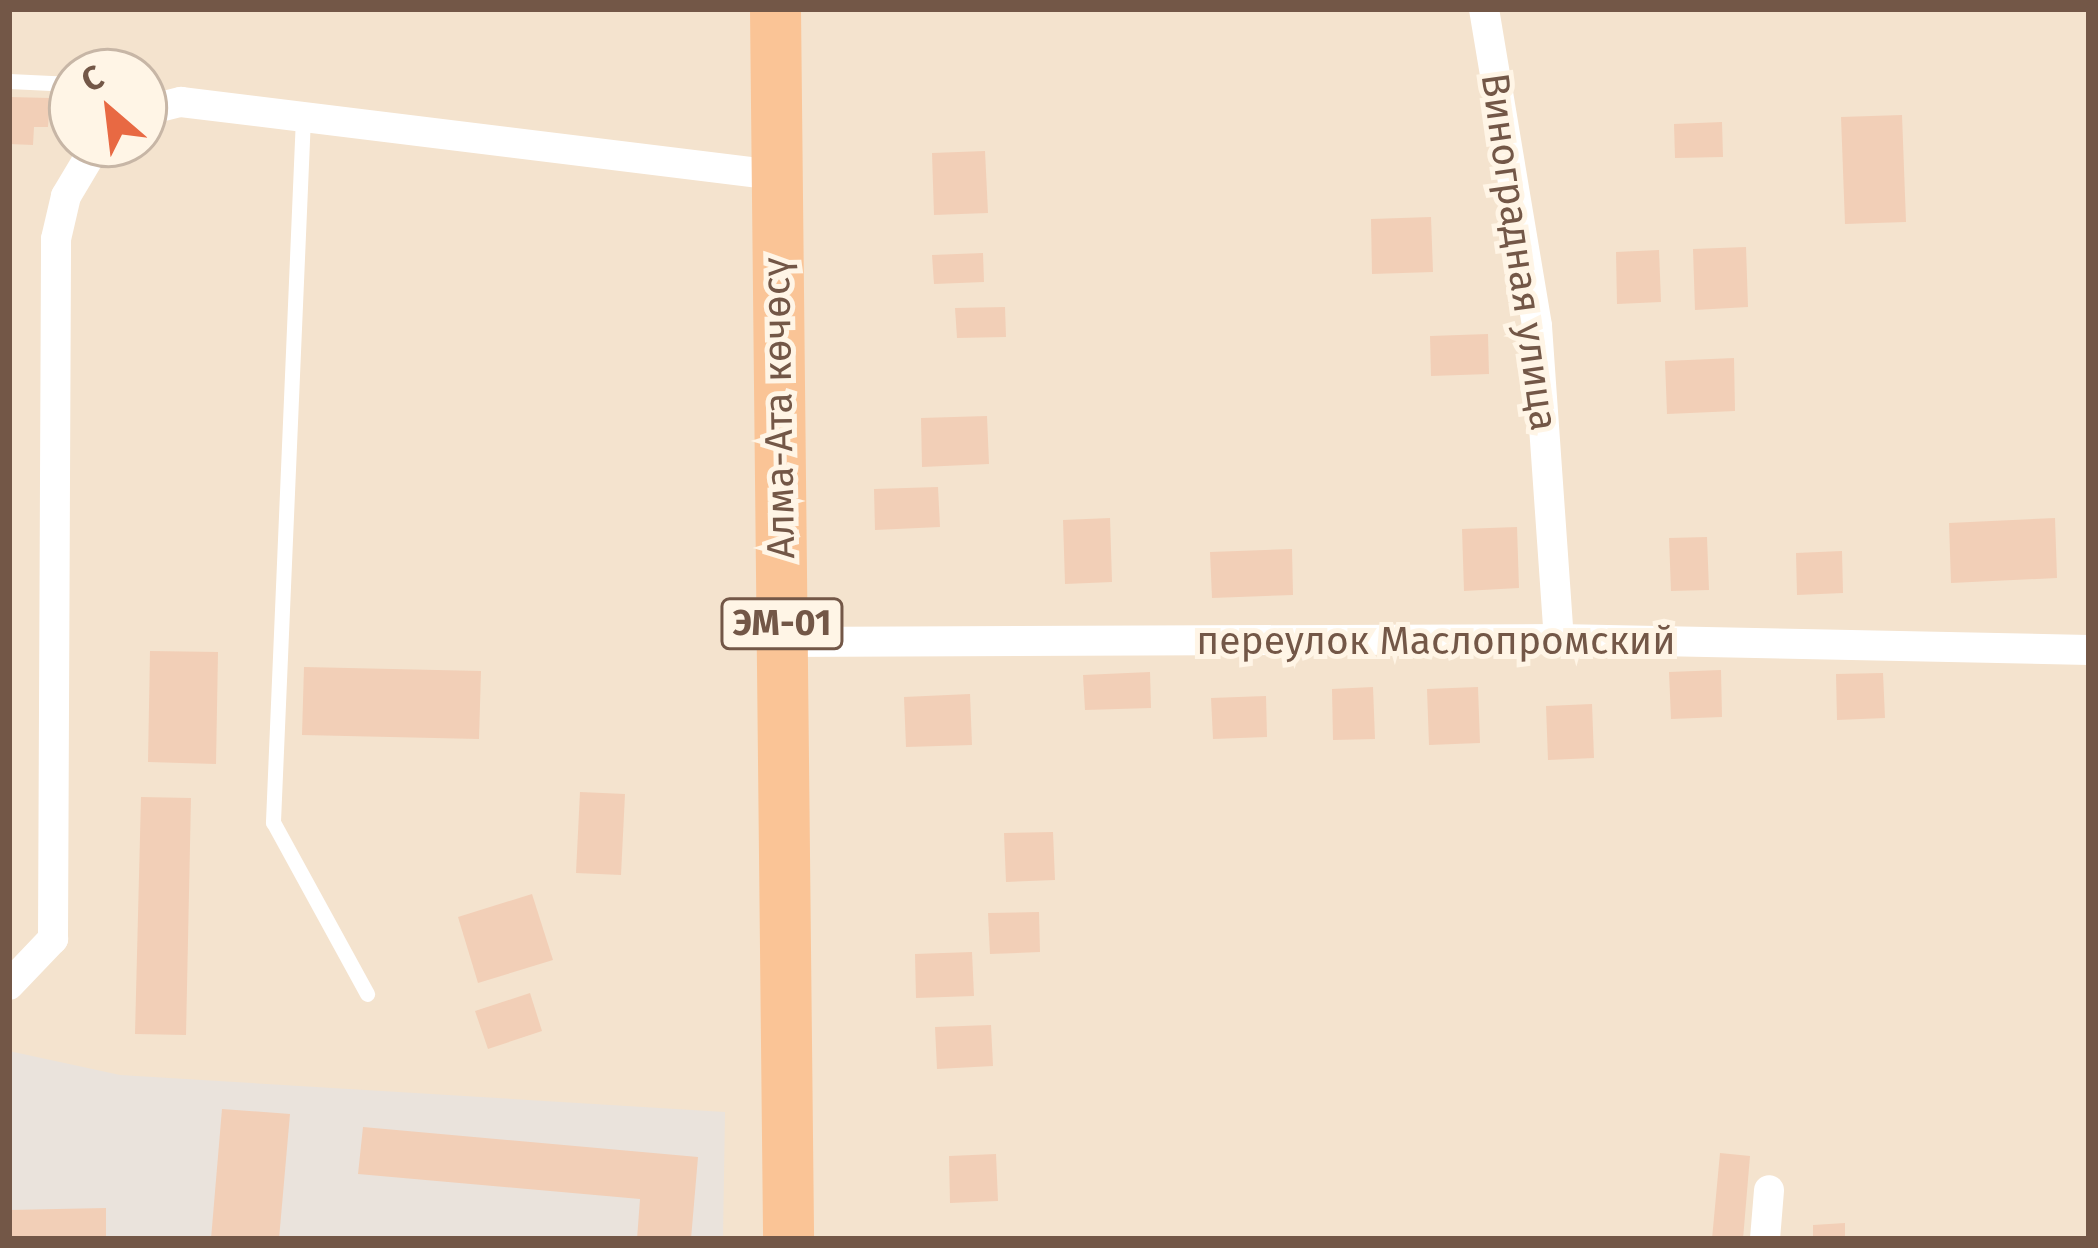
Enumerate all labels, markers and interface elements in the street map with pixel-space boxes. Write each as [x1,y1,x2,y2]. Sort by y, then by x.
north arrow [48,48,168,168]
text: С [75,57,110,101]
street label: Виноградная улица [1471,70,1567,434]
street label: Алма-Ата көчөсү [753,257,805,559]
road number: ЭМ-01 [719,594,845,654]
street label: переулок Маслопромский [1196,618,1676,664]

